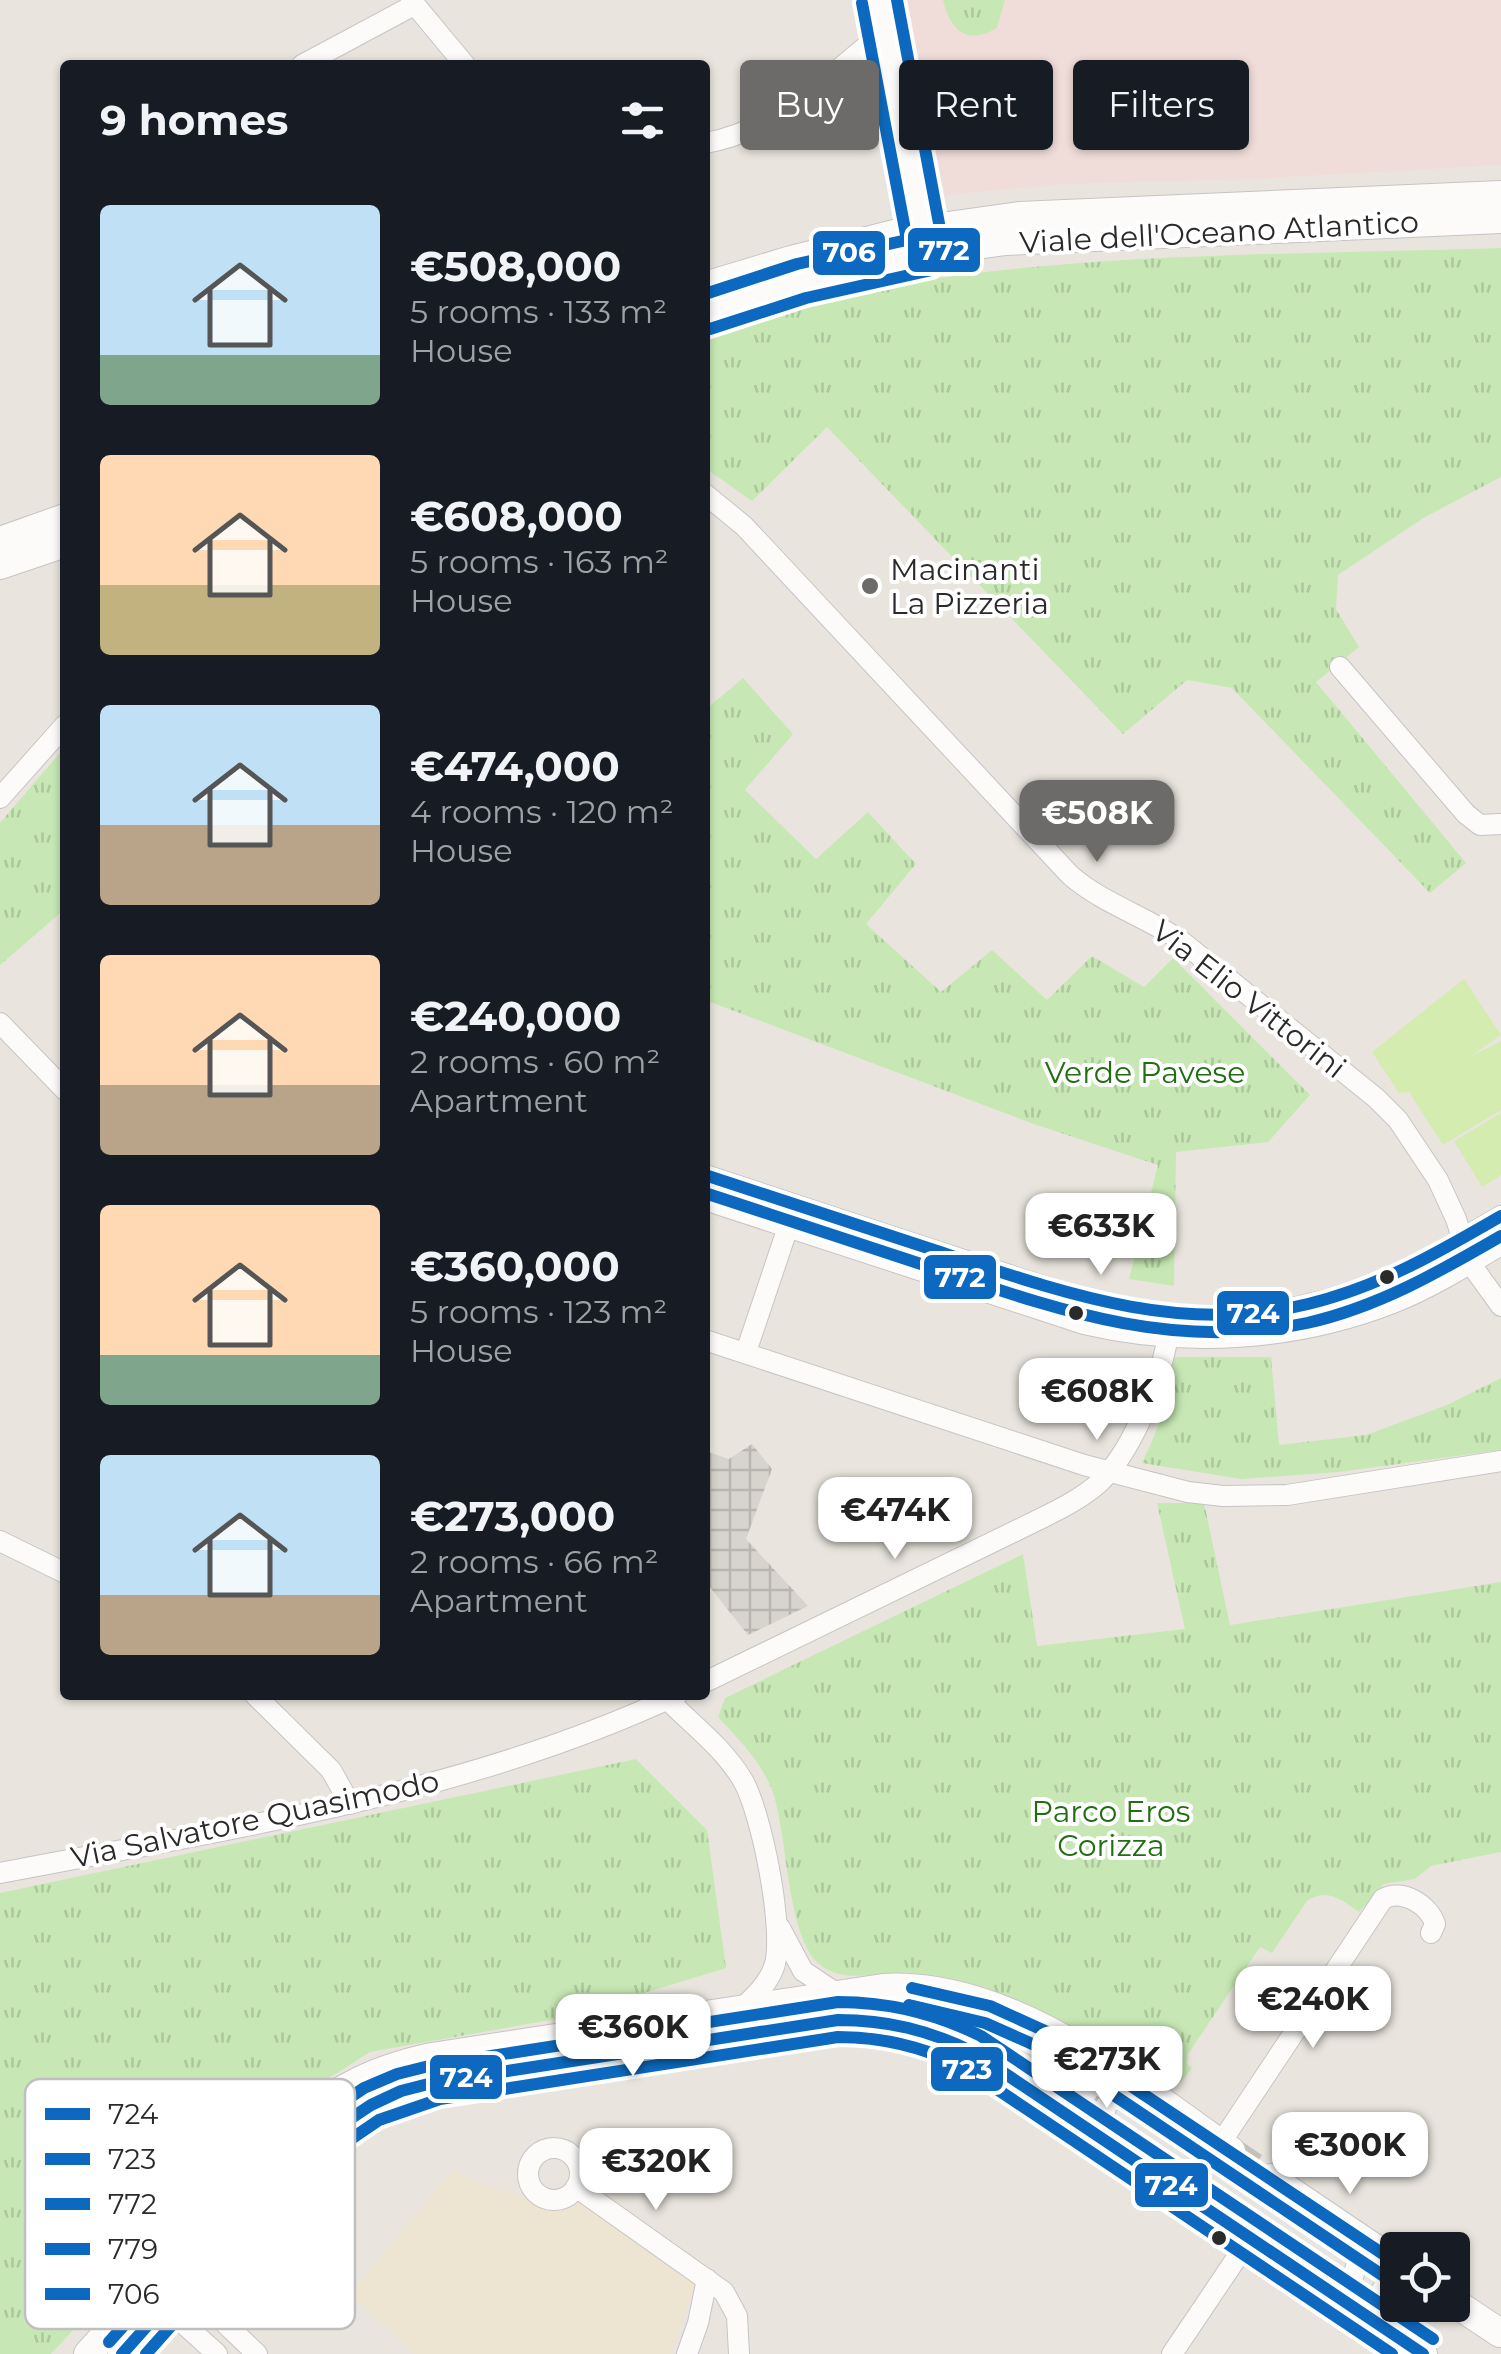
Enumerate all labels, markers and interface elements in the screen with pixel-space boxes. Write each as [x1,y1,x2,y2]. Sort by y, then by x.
chip: Buy [740,60,879,150]
chip: Rent [899,60,1053,150]
chip: Filters [1073,60,1249,150]
icon: filters [615,93,670,148]
text: 9 homes [100,94,288,146]
street label: Viale dell'Oceano Atlantico [1018,203,1420,261]
line badge: 772 [906,226,982,274]
line badge: 706 [811,229,887,277]
text: 772 [918,233,970,267]
text: 706 [822,235,876,269]
text: €508,000 [410,240,621,292]
icon: home [180,245,300,365]
text: 5 rooms · 133 m² [410,292,667,331]
text: House [410,331,513,370]
text: €608,000 [410,490,623,542]
icon: home [180,495,300,615]
text: 5 rooms · 163 m² [410,542,669,581]
place label: Macinanti La Pizzeria [890,551,1049,622]
marker: Macinanti La Pizzeria [859,575,881,597]
text: House [410,581,513,620]
text: €474,000 [410,740,620,792]
icon: home [180,745,300,865]
pin: €508K [1027,780,1167,865]
text: 4 rooms · 120 m² [410,792,673,831]
text: €508K [1041,793,1153,832]
text: House [410,831,513,870]
street label: Via Elio Vittorini [1145,912,1353,1086]
text: €240,000 [410,990,621,1042]
icon: home [180,995,300,1115]
text: 2 rooms · 60 m² [410,1042,660,1081]
park label: Verde Pavese [1045,1054,1245,1091]
text: Apartment [410,1081,588,1120]
pin: €633K [1031,1193,1171,1278]
text: €633K [1047,1206,1155,1245]
text: €360,000 [410,1240,620,1292]
icon: home [180,1245,300,1365]
line badge: 772 [922,1253,998,1301]
text: 772 [934,1260,986,1294]
unlabelled marker [1377,1267,1397,1287]
line badge: 724 [1215,1289,1291,1337]
text: 5 rooms · 123 m² [410,1292,667,1331]
text: 724 [1227,1296,1280,1330]
unlabelled marker [1066,1303,1086,1323]
text: House [410,1331,513,1370]
pin: €608K [1027,1358,1167,1443]
text: €608K [1041,1371,1153,1410]
pin: €474K [825,1477,965,1562]
text: €273,000 [410,1490,615,1542]
text: €474K [840,1490,950,1529]
icon: home [180,1495,300,1615]
text: 2 rooms · 66 m² [410,1542,659,1581]
text: Apartment [410,1581,588,1620]
street label: Via Salvatore Quasimodo [68,1762,442,1876]
park label: Parco Eros Corizza [1032,1793,1190,1864]
pin: €240K [1243,1966,1383,2051]
text: €240K [1257,1979,1369,2018]
pin: €360K [563,1994,703,2079]
text: €360K [578,2007,688,2046]
pin: €273K [1037,2026,1177,2111]
text: €273K [1054,2039,1160,2078]
line badge: 723 [929,2045,1005,2093]
text: 723 [942,2052,992,2086]
line badge: 724 [428,2053,504,2101]
text: 724 [440,2060,493,2094]
legend [25,2079,355,2329]
text: 724 [108,2097,159,2131]
pin: €300K [1280,2112,1420,2197]
text: €300K [1294,2125,1406,2164]
pin: €320K [586,2128,726,2213]
text: €320K [601,2141,711,2180]
text: 723 [108,2142,156,2176]
line badge: 724 [1133,2161,1210,2209]
text: 724 [1145,2168,1198,2202]
text: 772 [108,2187,157,2221]
unlabelled marker [1209,2228,1229,2248]
text: 779 [108,2232,158,2266]
map controls [1380,2232,1470,2322]
button: locate [1380,2232,1470,2322]
text: 706 [108,2277,160,2311]

